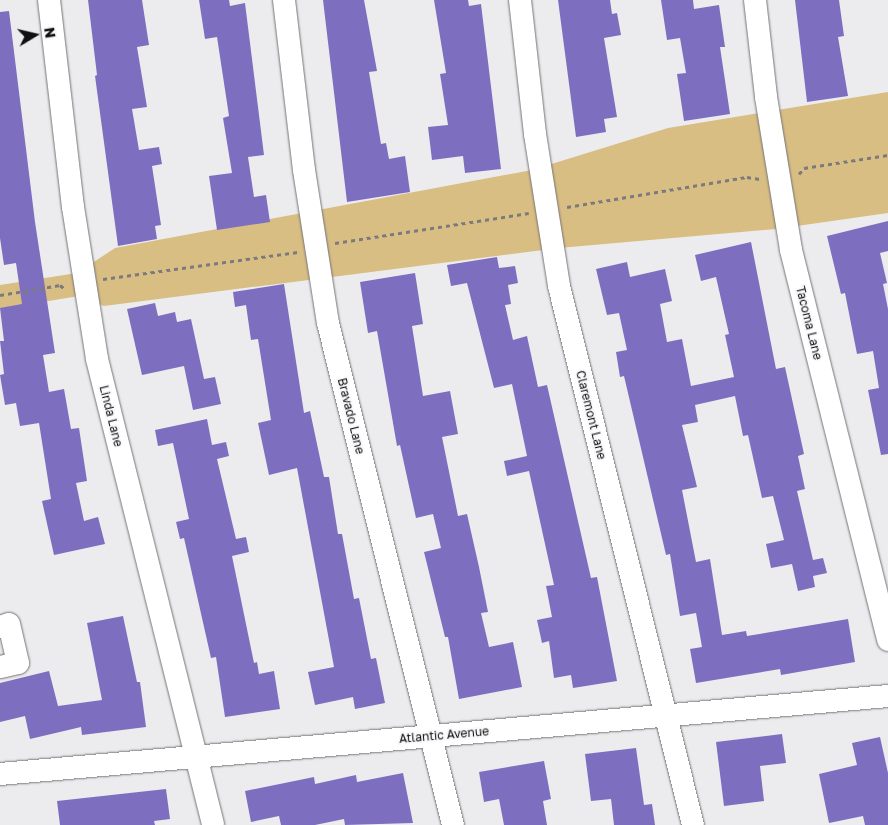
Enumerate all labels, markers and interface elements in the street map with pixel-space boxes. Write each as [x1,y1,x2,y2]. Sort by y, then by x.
north arrow [10,10,60,60]
text: N [41,26,60,39]
street label: Tacoma Lane [793,285,825,361]
street label: Claremont Lane [573,369,609,461]
street label: Bravado Lane [335,376,367,456]
street label: Linda Lane [96,384,126,448]
street label: Atlantic Avenue [398,724,490,746]

